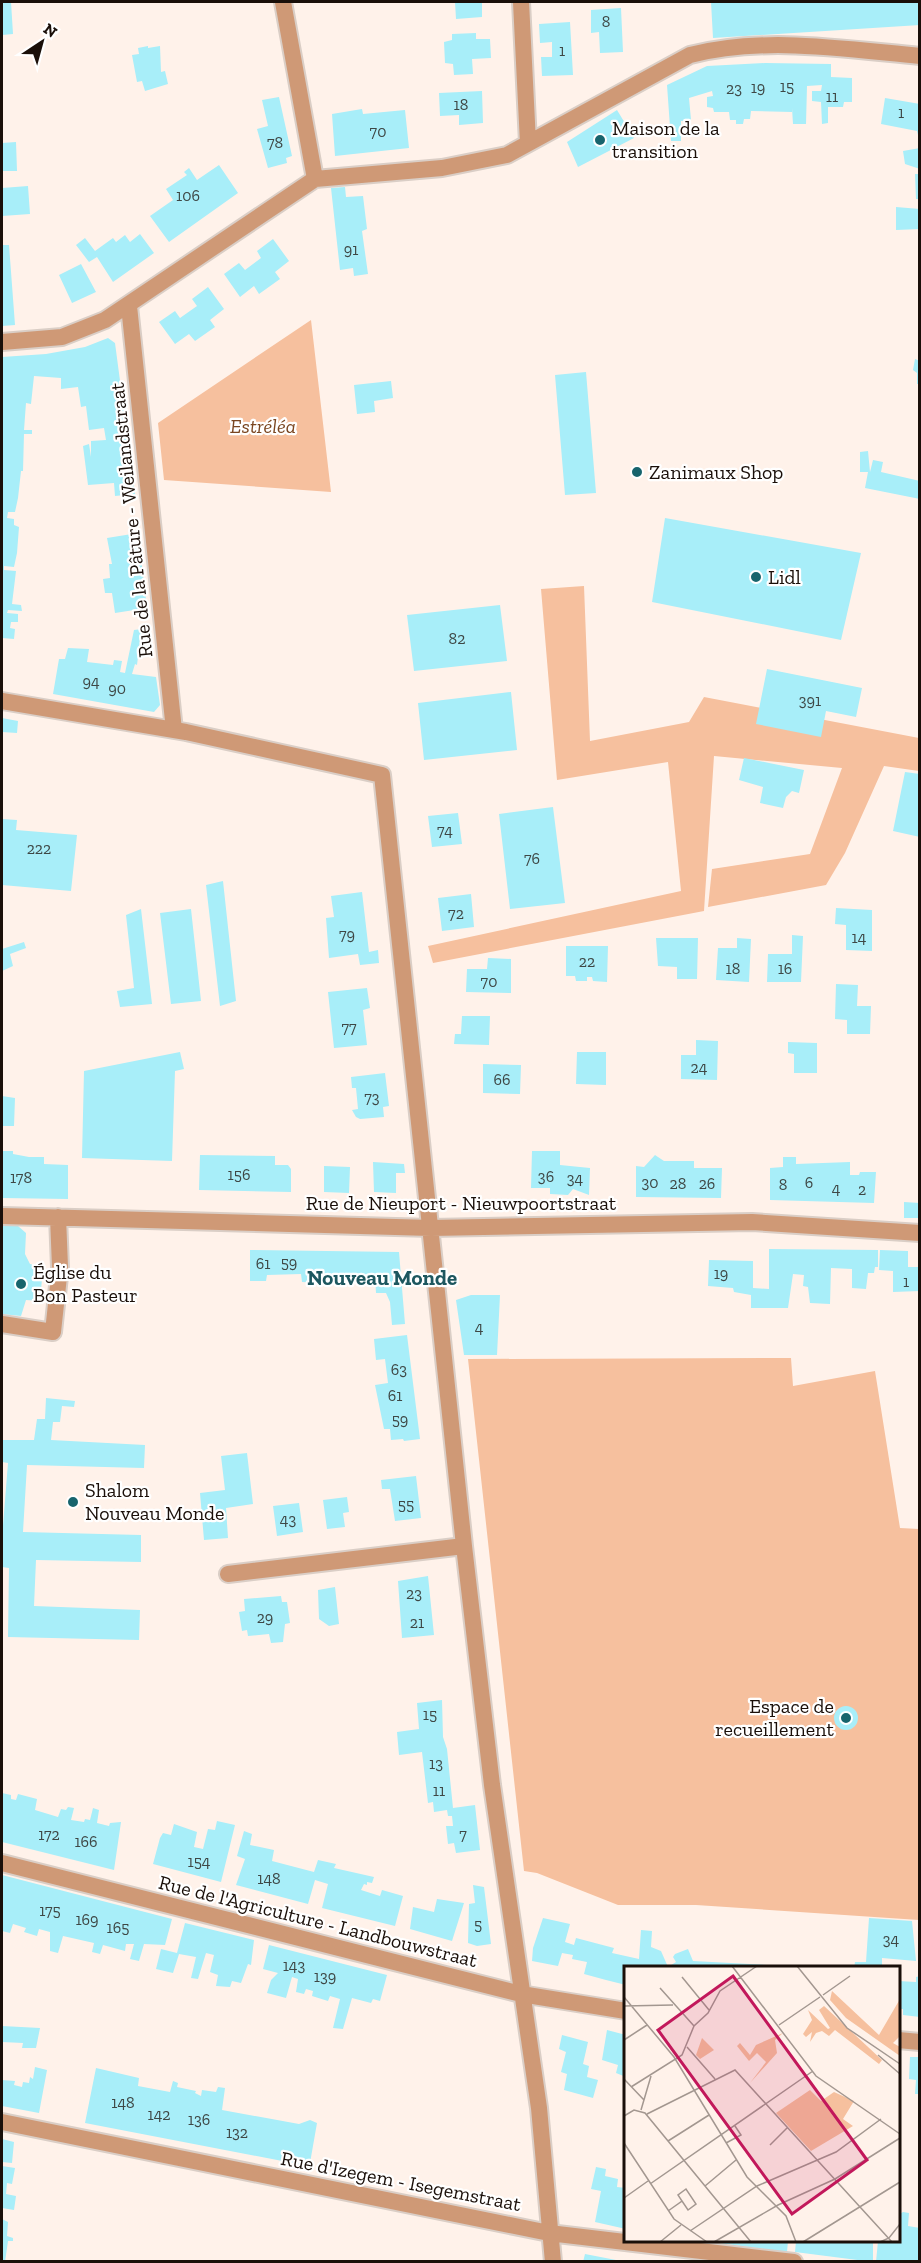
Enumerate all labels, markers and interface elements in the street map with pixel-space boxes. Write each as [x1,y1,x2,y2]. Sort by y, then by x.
north arrow [12,12,72,72]
house number: 8 [602,12,610,31]
text: N [40,19,61,42]
house number: 1 [559,41,565,60]
house number: 15 [780,77,794,96]
house number: 19 [751,78,765,97]
house number: 23 [726,79,742,98]
house number: 11 [826,87,838,106]
house number: 18 [454,95,468,114]
house number: 1 [898,103,904,122]
place label: Maison de la transition [612,116,720,163]
house number: 70 [370,122,386,141]
house number: 78 [267,133,283,152]
marker: Maison de la transition [593,133,607,147]
house number: 106 [176,186,200,205]
house number: 91 [344,240,358,259]
street label: Rue de la Pâture - Weilandstraat [105,381,157,659]
park label: Estréléa [230,414,296,438]
place label: Zanimaux Shop [649,460,783,484]
marker: Zanimaux Shop [630,465,644,479]
place label: Lidl [768,565,801,589]
marker: Lidl [749,570,763,584]
house number: 82 [449,629,465,648]
house number: 94 [82,672,100,691]
house number: 90 [108,679,126,698]
house number: 391 [799,691,821,710]
house number: 74 [437,821,453,840]
house number: 222 [27,839,51,858]
house number: 76 [524,849,540,868]
house number: 72 [448,904,464,923]
house number: 79 [339,925,355,944]
house number: 14 [852,928,867,947]
house number: 22 [579,952,595,971]
house number: 18 [726,959,740,978]
house number: 16 [778,959,792,978]
house number: 70 [481,972,497,991]
house number: 77 [341,1018,357,1037]
house number: 24 [691,1058,708,1077]
house number: 66 [494,1070,511,1089]
house number: 73 [364,1088,380,1107]
house number: 156 [228,1165,250,1184]
house number: 36 [538,1167,554,1186]
house number: 178 [10,1168,32,1187]
house number: 34 [567,1169,584,1188]
house number: 30 [641,1173,659,1192]
house number: 6 [805,1173,813,1192]
house number: 28 [670,1174,686,1193]
house number: 26 [699,1174,715,1193]
house number: 8 [779,1175,787,1194]
house number: 4 [832,1179,841,1198]
house number: 2 [858,1180,866,1199]
street label: Rue de Nieuport - Nieuwpoortstraat [306,1191,617,1215]
house number: 59 [281,1253,297,1272]
house number: 61 [256,1254,270,1273]
place label: Église du Bon Pasteur [33,1260,138,1307]
house number: 19 [714,1264,728,1283]
district label: Nouveau Monde [307,1265,457,1290]
house number: 1 [903,1272,909,1291]
marker: Église du Bon Pasteur [14,1277,28,1291]
house number: 4 [475,1318,484,1337]
house number: 63 [391,1360,407,1379]
house number: 61 [388,1386,402,1405]
house number: 59 [392,1410,408,1429]
place label: Shalom Nouveau Monde [85,1478,224,1525]
marker: Shalom Nouveau Monde [66,1495,80,1509]
house number: 55 [398,1495,414,1514]
house number: 43 [280,1510,296,1529]
house number: 23 [406,1584,422,1603]
house number: 29 [257,1608,273,1627]
house number: 21 [410,1613,424,1632]
place label: Espace de recueillement [715,1694,835,1741]
house number: 15 [423,1705,437,1724]
marker: Espace de recueillement [839,1711,853,1725]
house number: 13 [429,1754,443,1773]
house number: 11 [433,1781,445,1800]
house number: 172 [38,1825,60,1844]
house number: 7 [459,1825,467,1844]
house number: 166 [74,1832,98,1851]
house number: 154 [188,1852,211,1871]
house number: 148 [257,1869,281,1888]
street label: Rue de l'Agriculture - Landbouwstraat [156,1870,480,1972]
house number: 175 [39,1901,61,1920]
house number: 169 [75,1910,99,1929]
house number: 5 [474,1915,482,1934]
house number: 165 [107,1918,129,1937]
house number: 34 [883,1930,900,1949]
house number: 143 [283,1956,305,1975]
inset map [624,1966,900,2242]
house number: 139 [314,1967,336,1986]
house number: 148 [111,2093,135,2112]
house number: 142 [147,2105,171,2124]
house number: 136 [188,2110,210,2129]
house number: 132 [226,2123,248,2142]
street label: Rue d'Izegem - Isegemstraat [279,2146,524,2216]

